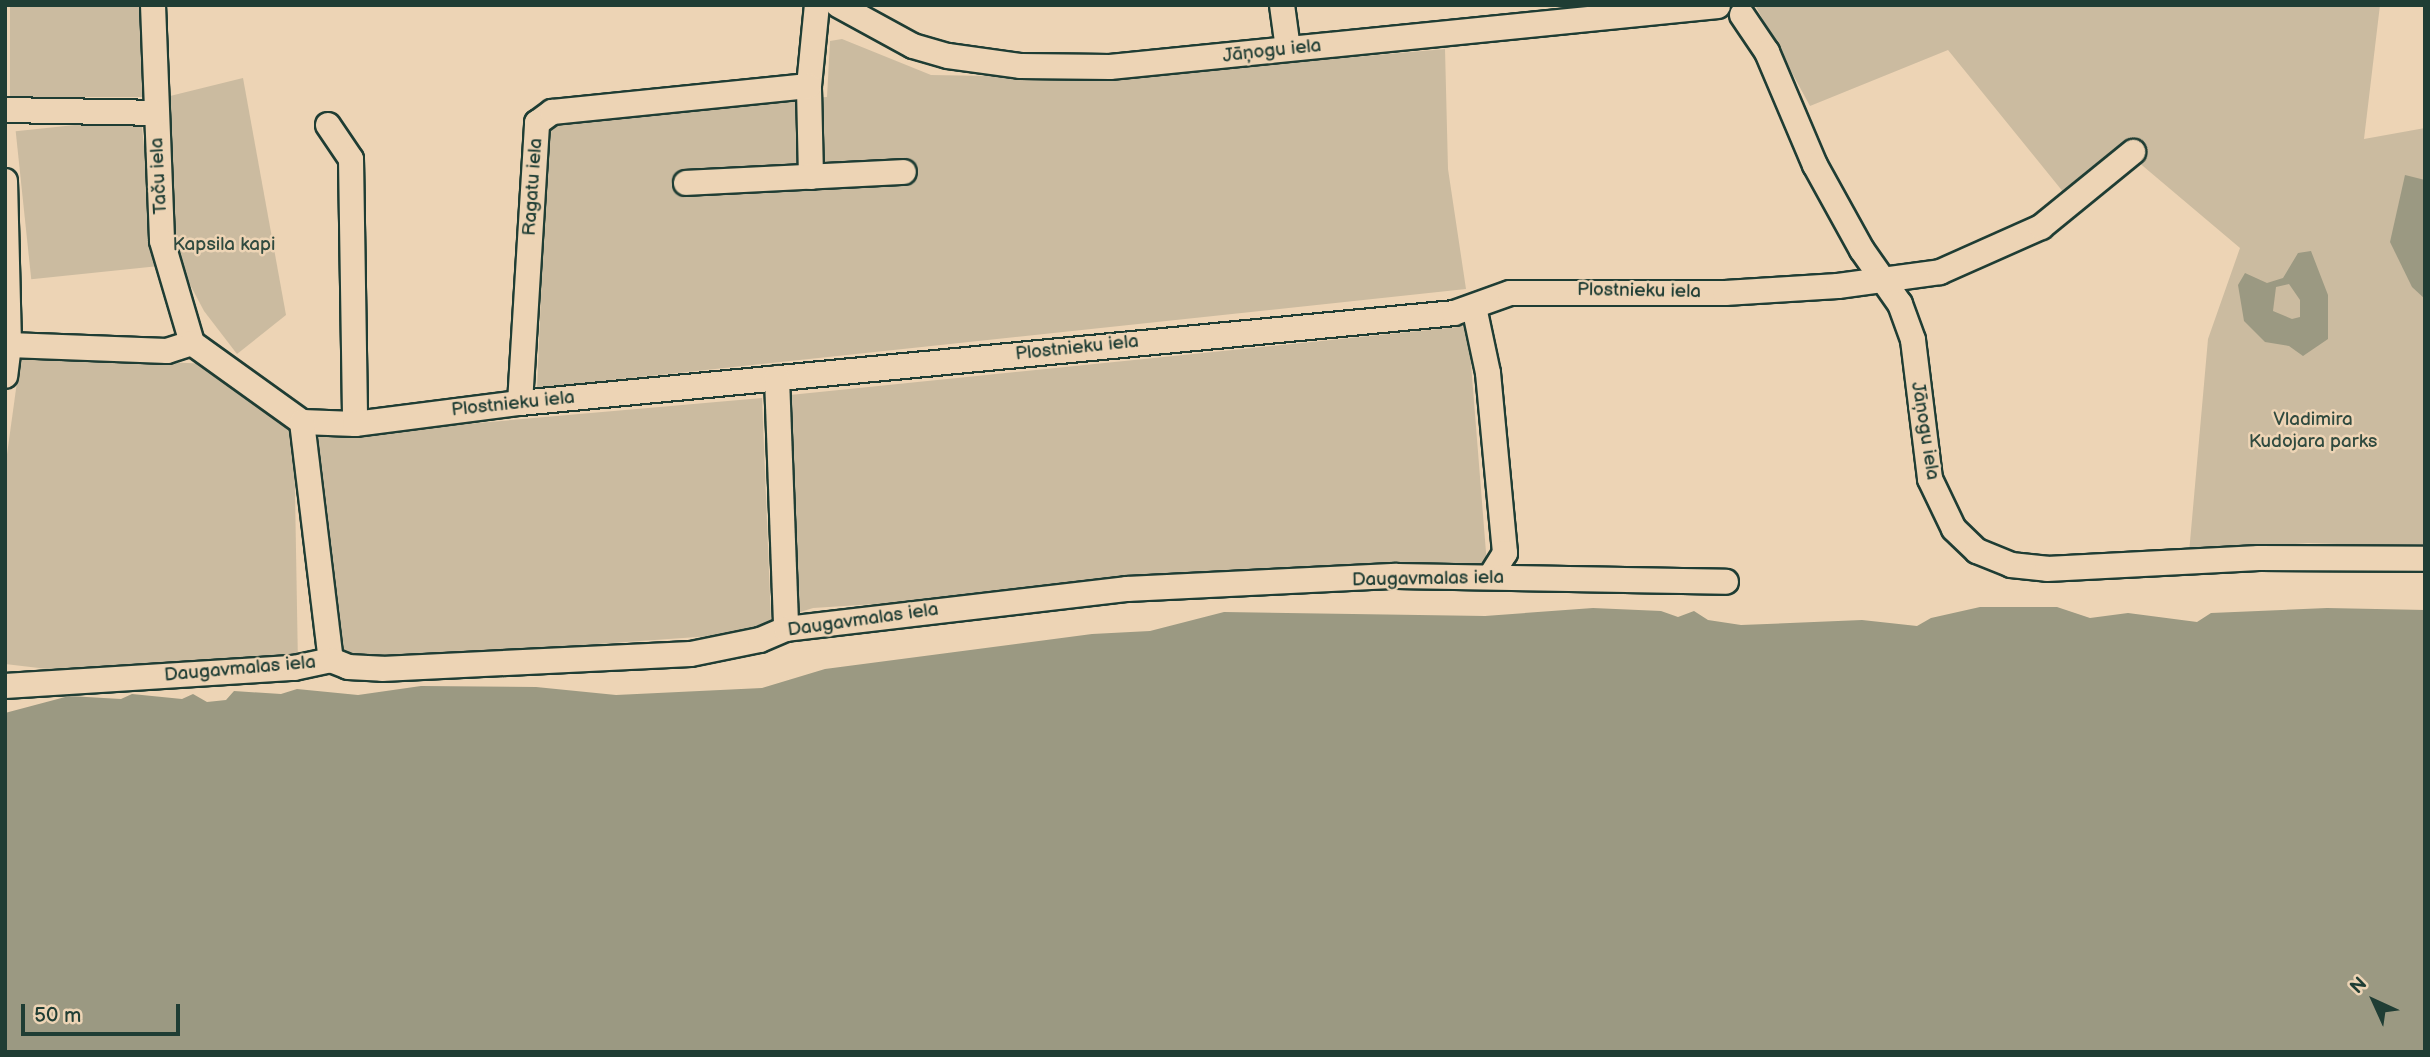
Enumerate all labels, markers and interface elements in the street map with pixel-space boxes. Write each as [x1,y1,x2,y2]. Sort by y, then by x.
street label: Jāņogu iela [1222,34,1322,68]
street label: Taču iela [146,137,172,215]
street label: Ragatu iela [518,137,548,237]
park label: Kapsila kapi [173,234,275,256]
street label: Plostnieku iela [1577,279,1701,303]
street label: Plostnieku iela [1014,330,1140,366]
street label: Jāņogu iela [1906,380,1944,482]
street label: Plostnieku iela [450,386,576,422]
park label: Vladimira Kudojara parks [2249,409,2377,453]
street label: Daugavmalas iela [1352,566,1504,592]
street label: Daugavmalas iela [786,598,940,642]
street label: Daugavmalas iela [163,651,317,687]
north arrow [2339,966,2409,1036]
text: N [2346,973,2372,999]
scale bar [24,990,184,1034]
text: 50 m [34,1003,81,1028]

